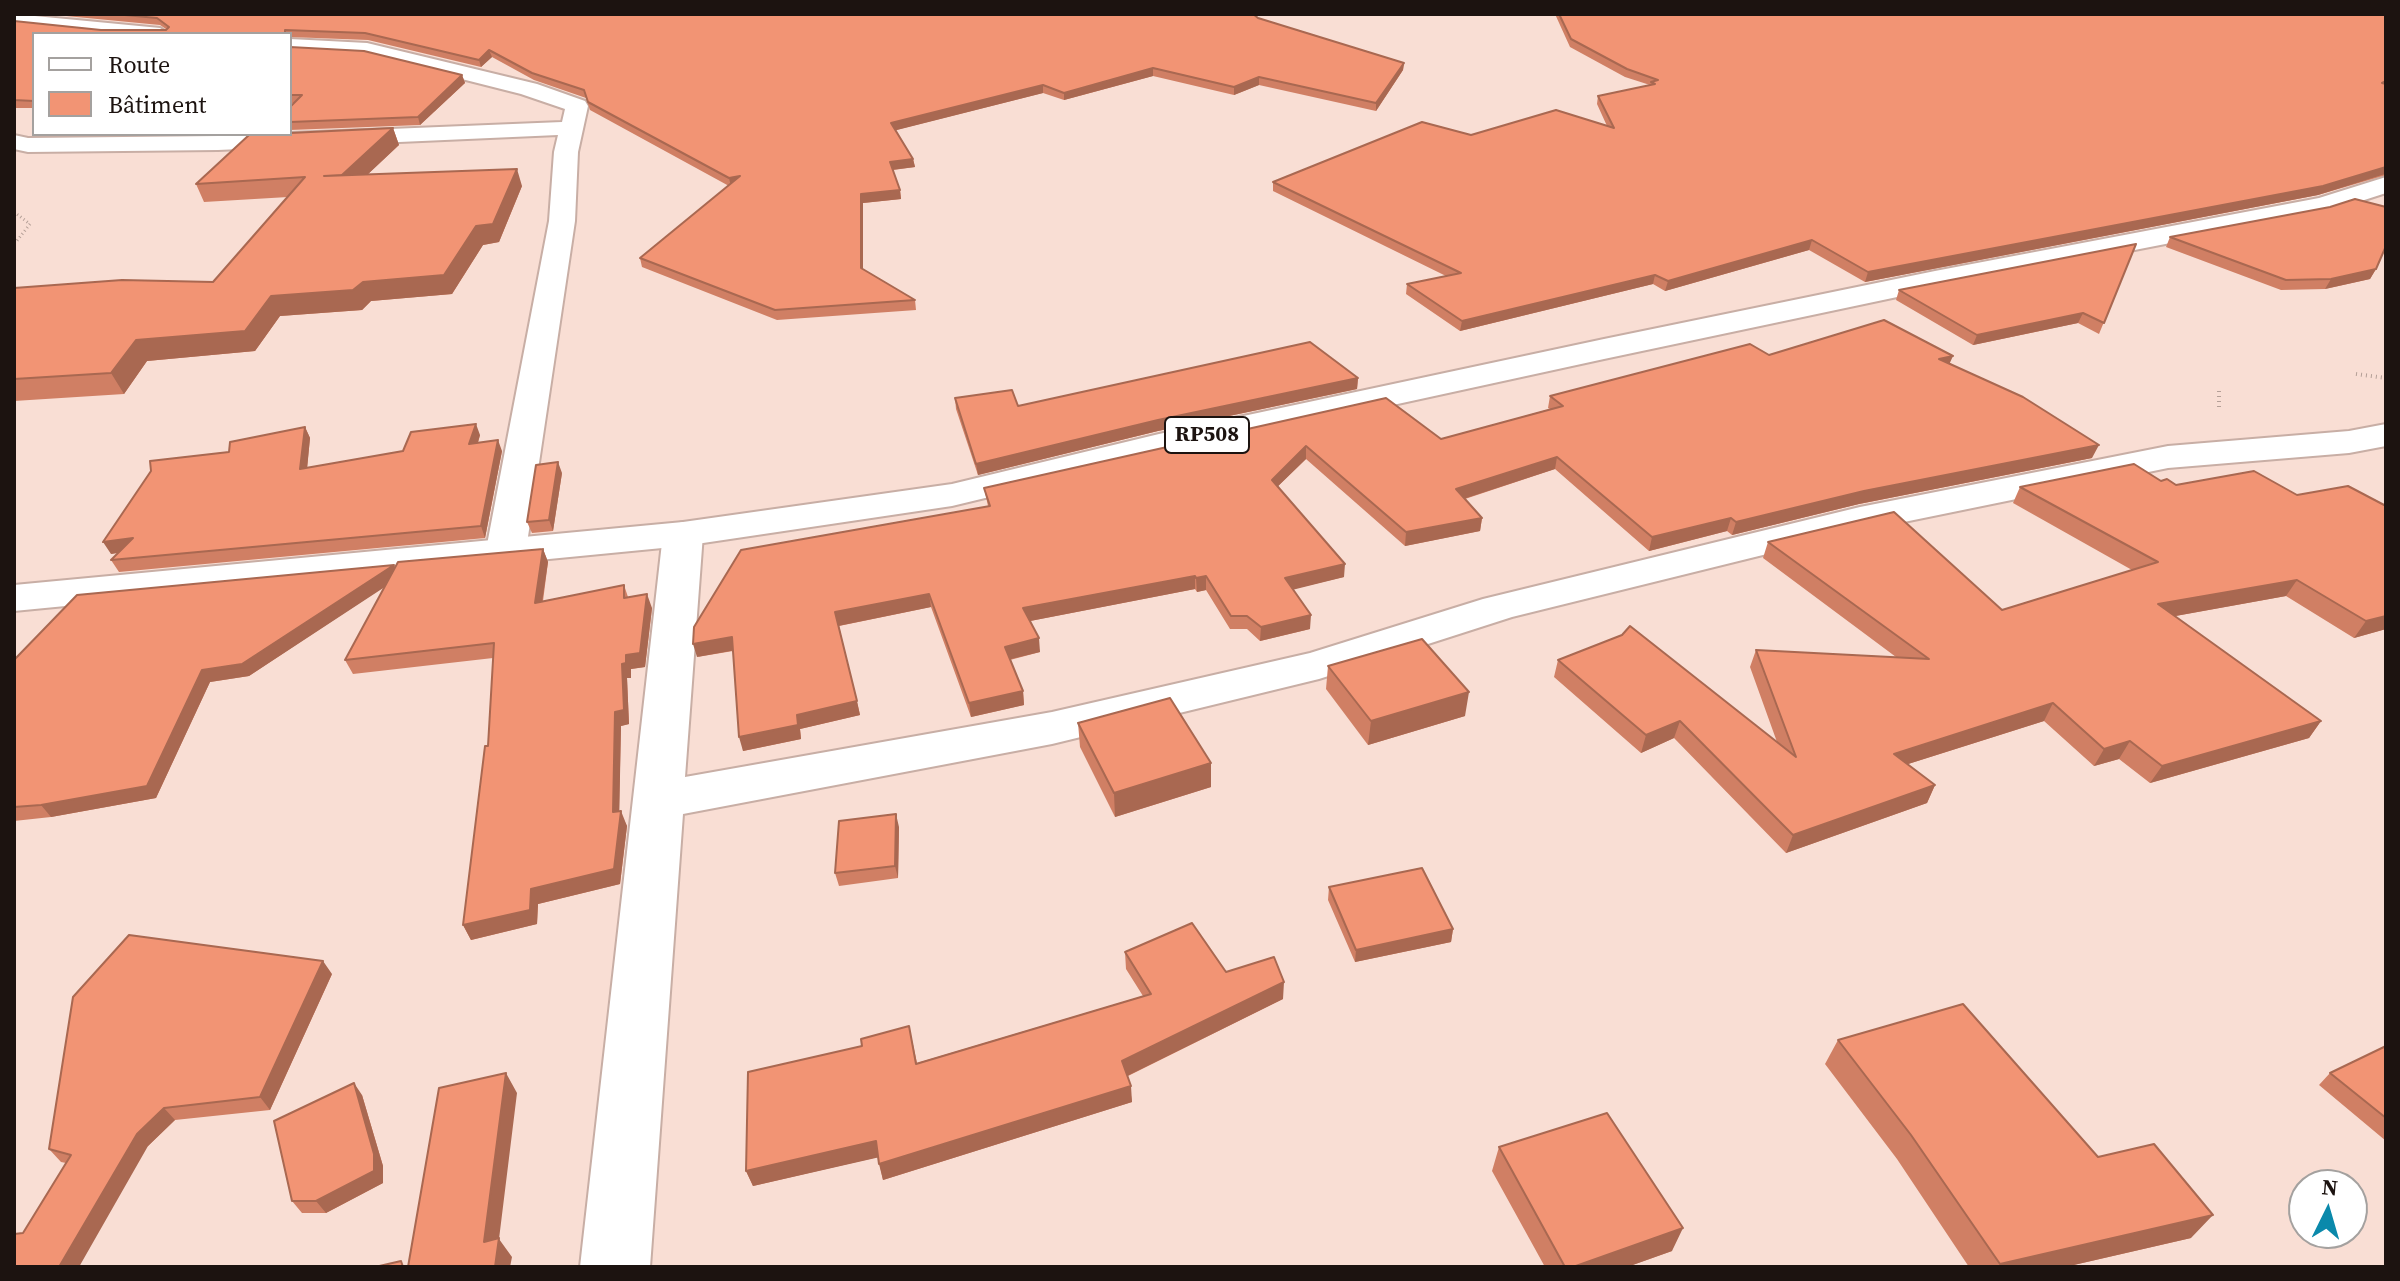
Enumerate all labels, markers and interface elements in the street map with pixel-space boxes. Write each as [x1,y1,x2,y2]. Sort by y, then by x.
legend [32,32,292,136]
text: Route [108,48,170,81]
text: Bâtiment [108,88,206,121]
road number: RP508 [1165,417,1249,453]
north arrow [2288,1169,2368,1249]
text: N [2321,1171,2339,1203]

